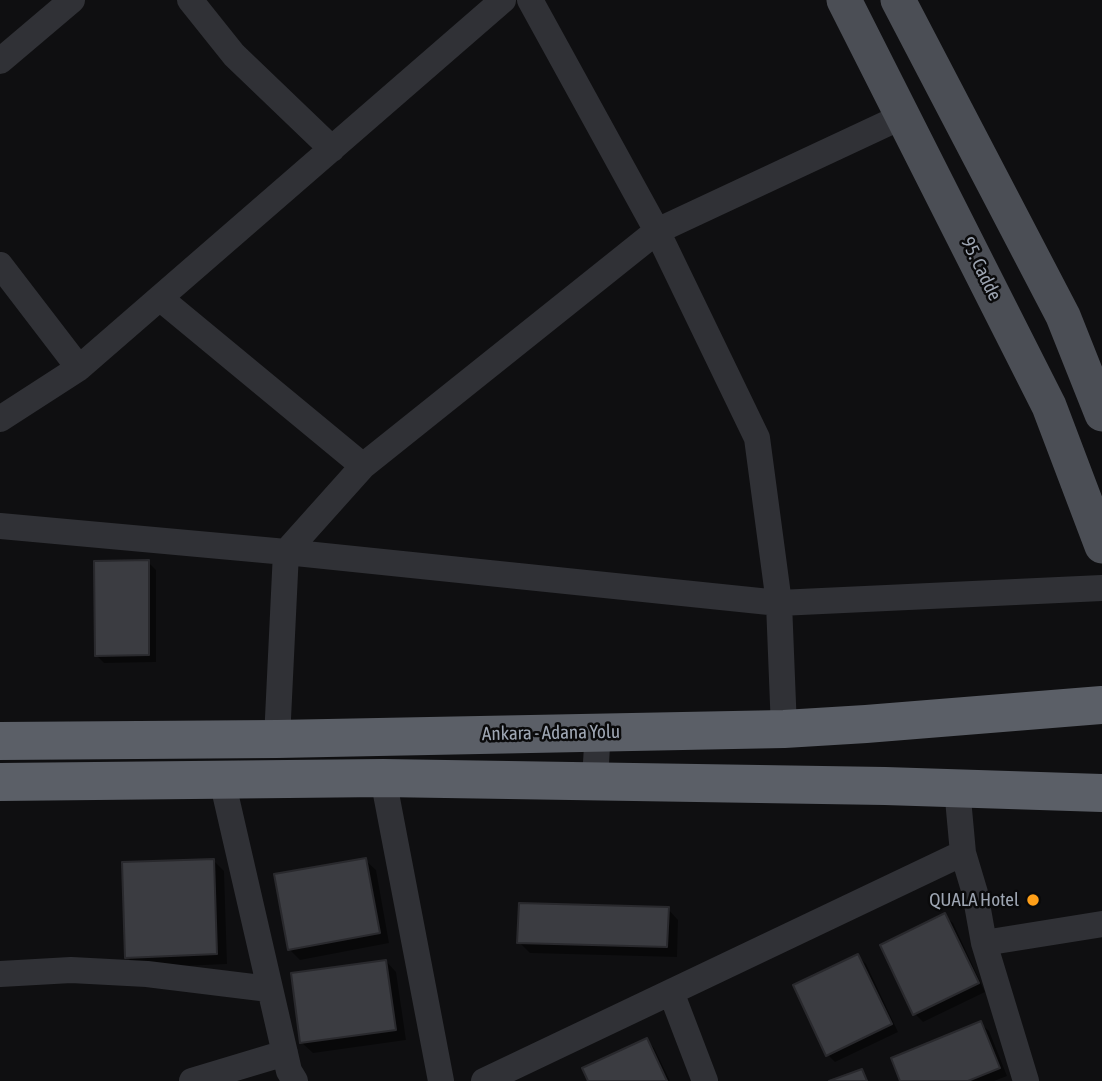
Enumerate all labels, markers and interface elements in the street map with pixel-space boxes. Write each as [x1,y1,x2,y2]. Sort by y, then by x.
street label: 95. Cadde [956,234,1006,304]
street label: Ankara - Adana Yolu [482,720,620,746]
place label: QUALA Hotel [929,889,1019,911]
marker: QUALA Hotel [1025,892,1041,908]

